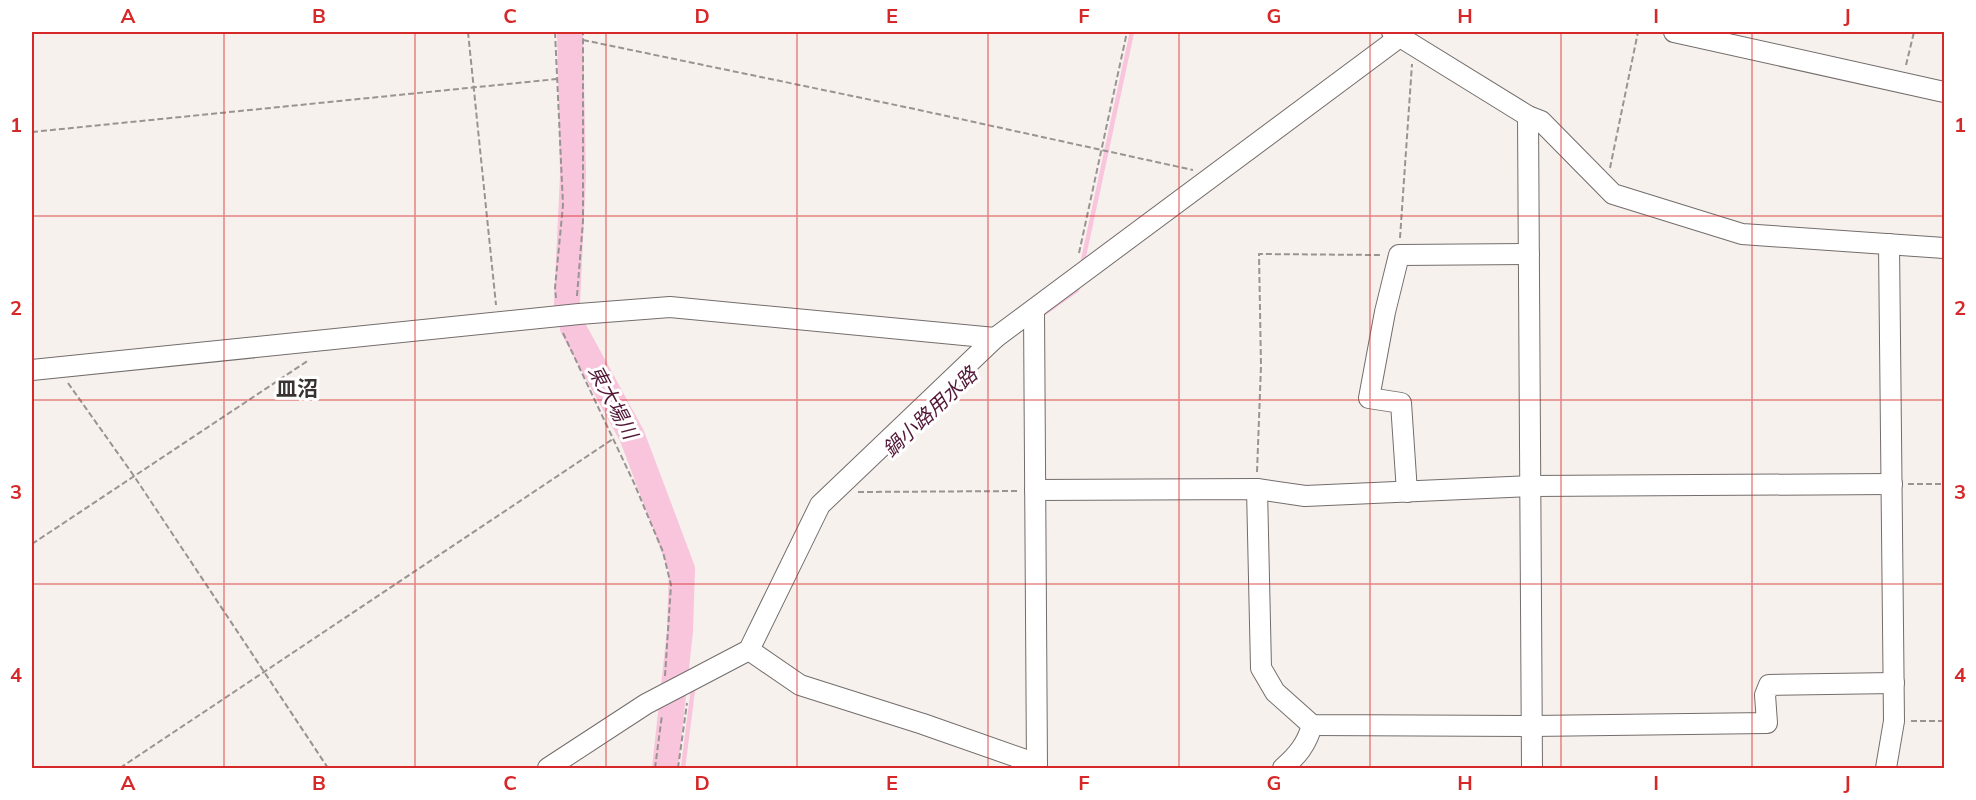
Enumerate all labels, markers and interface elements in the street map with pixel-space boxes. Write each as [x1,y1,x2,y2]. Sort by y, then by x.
text: A [121,3,136,28]
text: B [312,3,326,28]
text: C [503,3,517,28]
text: D [694,3,710,28]
text: E [886,3,898,28]
text: F [1078,3,1090,28]
text: G [1267,3,1281,28]
text: H [1457,3,1473,28]
text: I [1653,3,1659,28]
text: J [1843,3,1851,28]
text: 1 [10,112,22,137]
text: 1 [1954,112,1966,137]
text: 2 [10,295,22,320]
text: 2 [1954,295,1966,320]
water label: 鍋小路用水路 [877,360,984,462]
water label: 東大場川 [584,361,644,445]
district label: 皿沼 [276,375,318,401]
text: 3 [10,479,22,504]
text: 3 [1954,479,1966,504]
text: 4 [10,662,22,687]
text: 4 [1954,662,1966,687]
text: A [121,770,136,795]
text: B [312,770,326,795]
text: C [503,770,517,795]
text: D [694,770,710,795]
text: E [886,770,898,795]
text: F [1078,770,1090,795]
text: G [1267,770,1281,795]
text: H [1457,770,1473,795]
text: I [1653,770,1659,795]
text: J [1843,770,1851,795]

